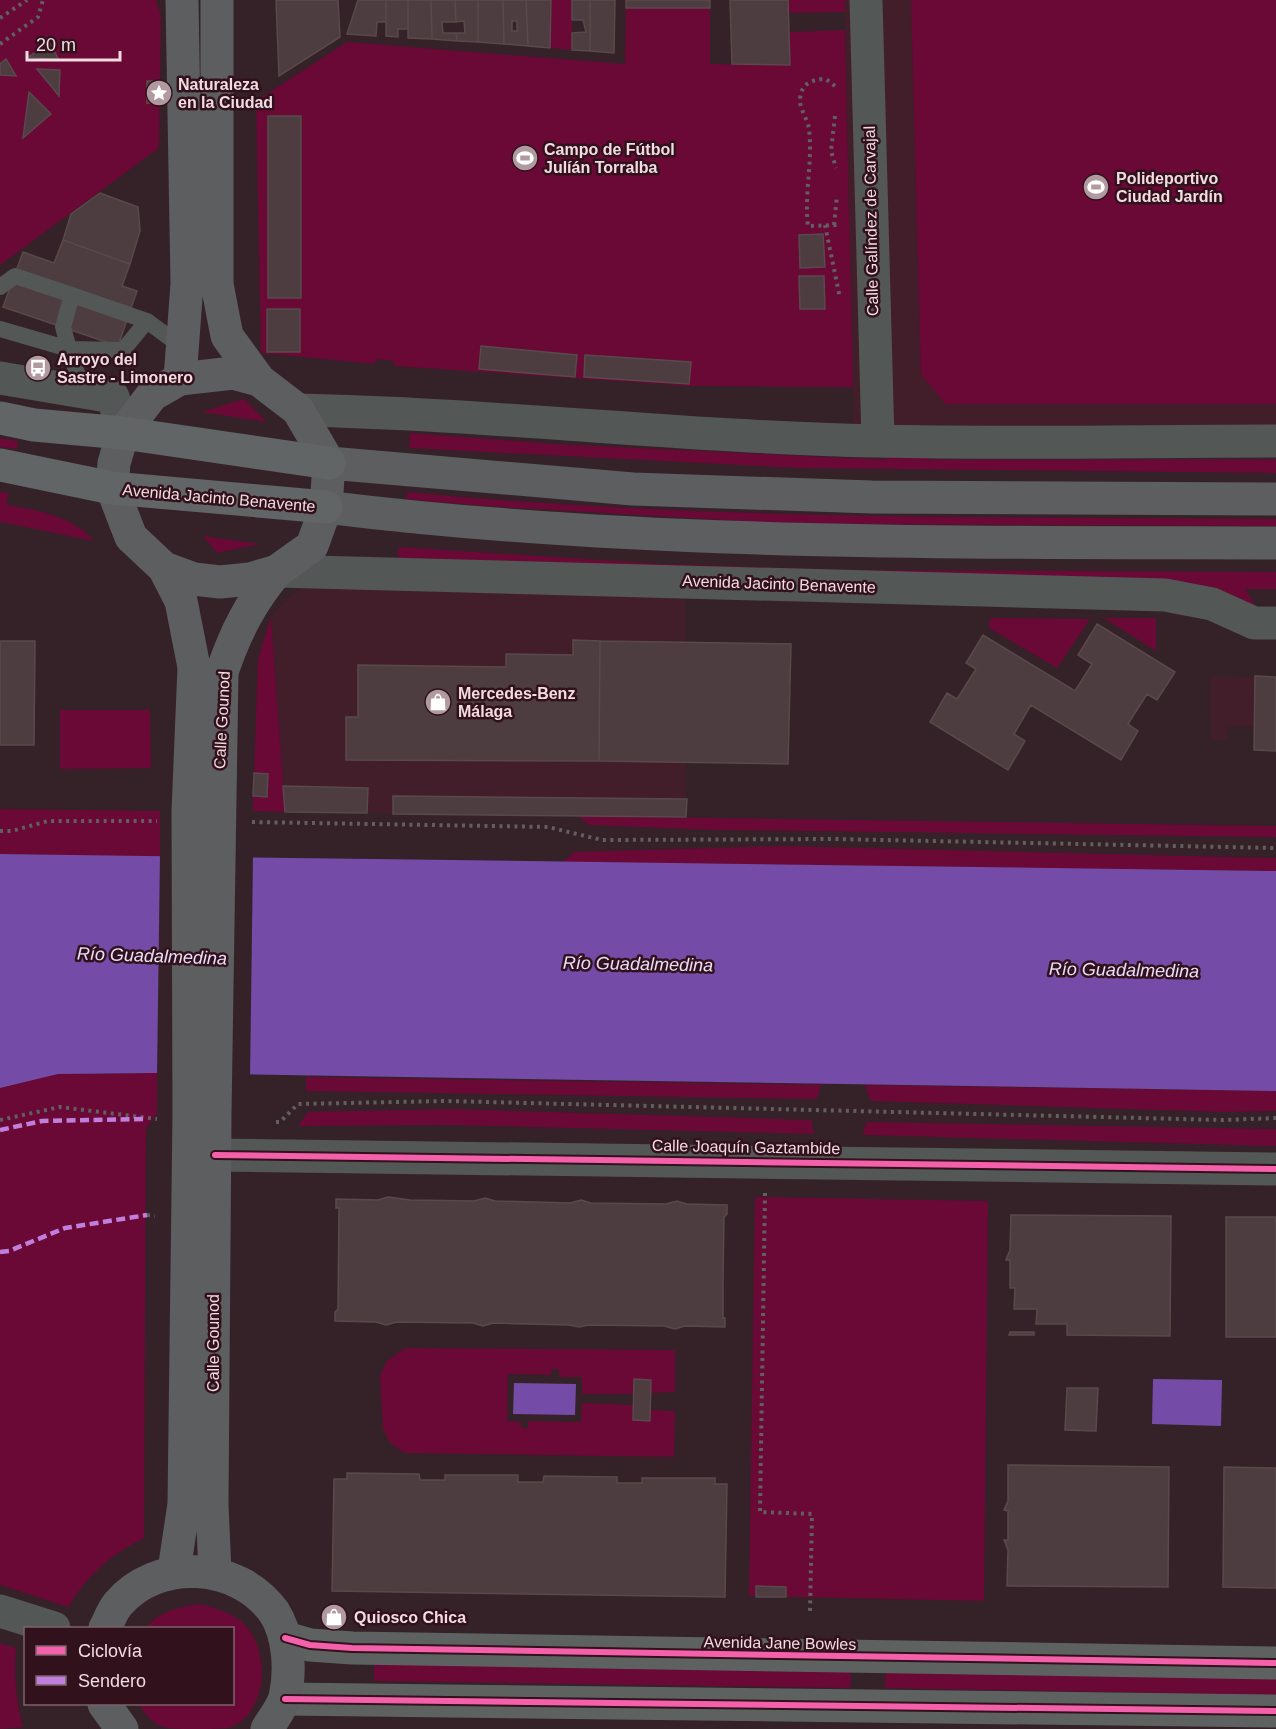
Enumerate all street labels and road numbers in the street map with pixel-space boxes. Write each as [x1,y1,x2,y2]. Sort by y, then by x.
street label: Calle Galíndez de Carvajal [861,126,881,316]
street label: Avenida Jacinto Benavente [122,481,316,515]
street label: Avenida Jacinto Benavente [682,572,876,596]
street label: Calle Gounod [211,671,233,769]
street label: Calle Joaquín Gaztambide [652,1137,841,1157]
street label: Calle Gounod [205,1294,222,1392]
street label: Avenida Jane Bowles [704,1633,856,1653]

